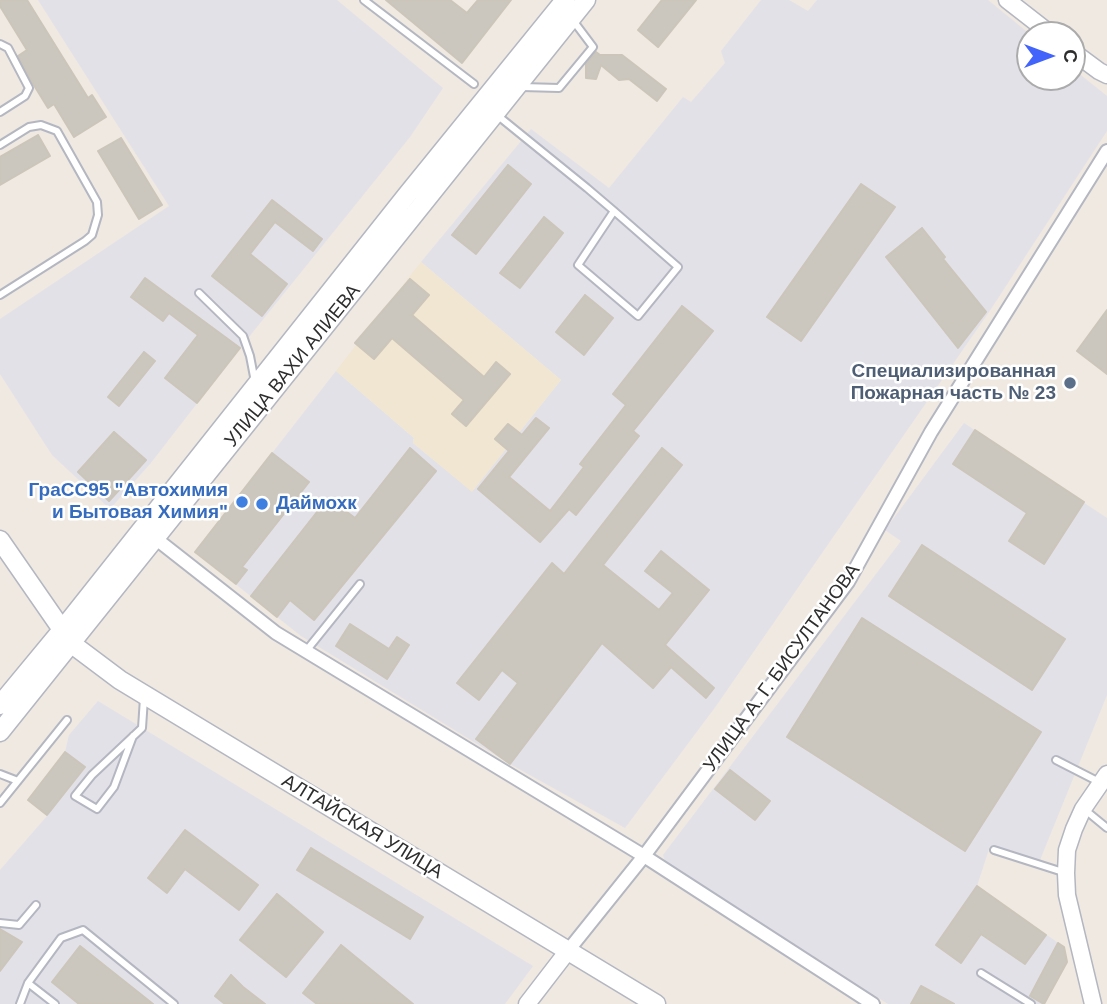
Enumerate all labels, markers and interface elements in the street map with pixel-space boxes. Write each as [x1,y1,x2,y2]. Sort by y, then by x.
north arrow [1016,21,1086,91]
text: С [1060,49,1081,63]
street label: УЛИЦА ВАХИ АЛИЕВА [220,280,366,452]
place label: Специализированная Пожарная часть № 23 [851,361,1056,405]
marker: Специализированная Пожарная часть № 23 [1062,375,1078,391]
place label: ГраСС95 "Автохимия и Бытовая Химия" [29,480,228,524]
place label: Даймохк [276,493,357,515]
marker: ГраСС95 "Автохимия и Бытовая Химия" [234,494,250,510]
marker: Даймохк [254,496,270,512]
street label: УЛИЦА А. Г. БИСУЛТАНОВА [699,560,865,776]
street label: АЛТАЙСКАЯ УЛИЦА [277,770,447,884]

